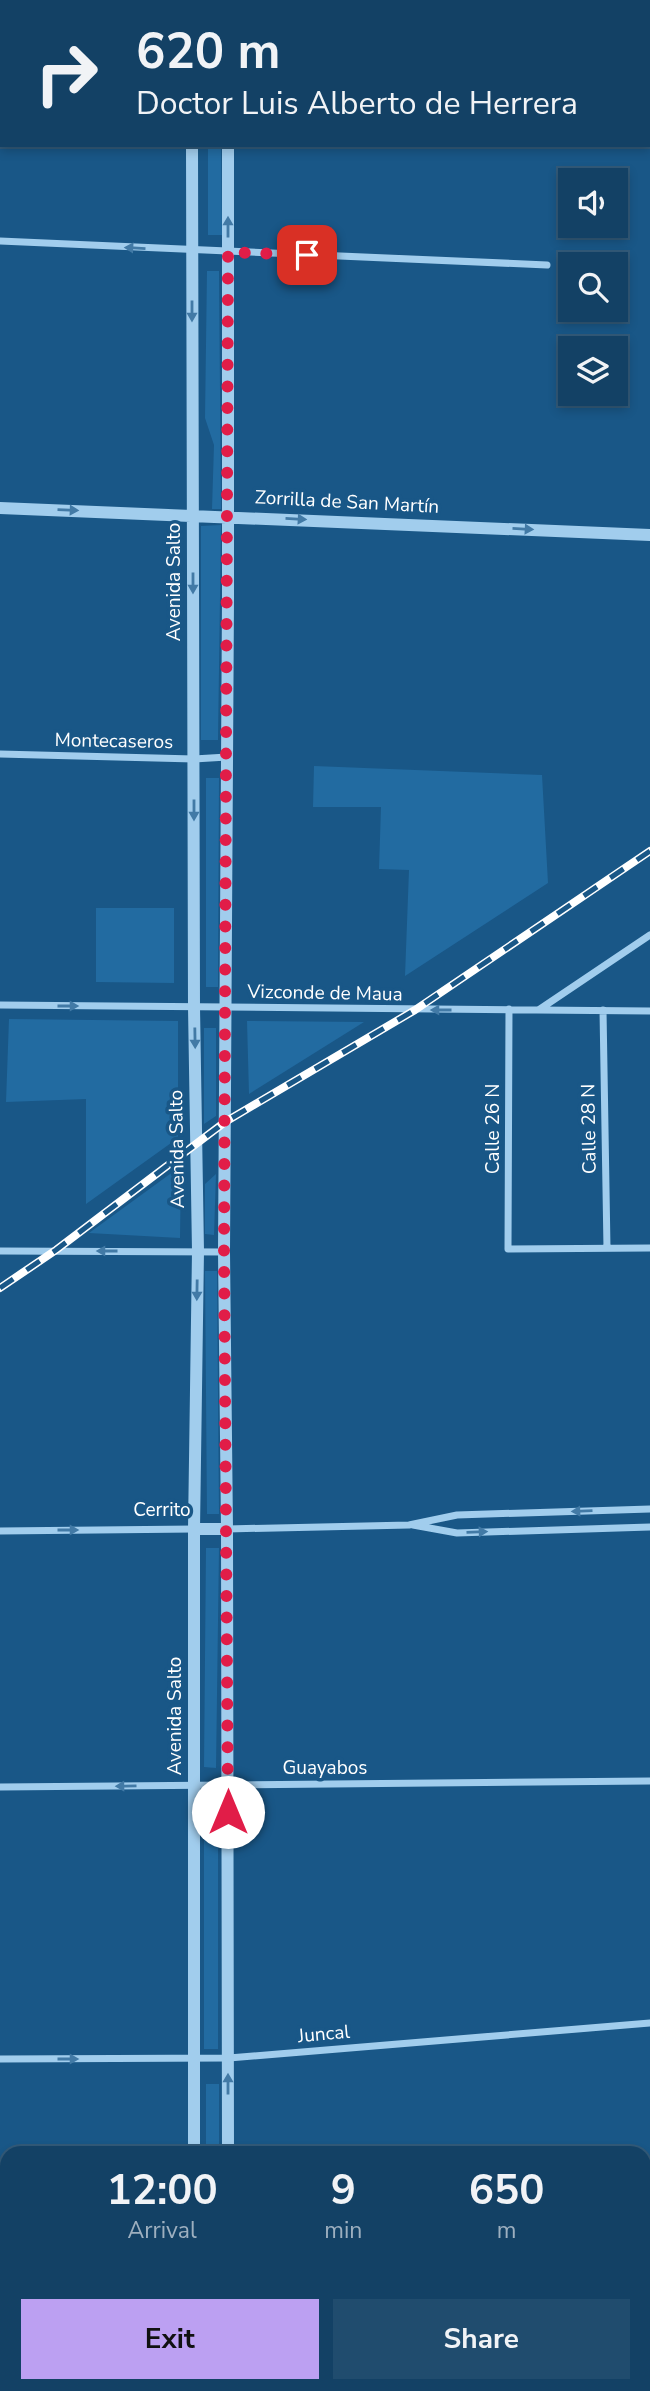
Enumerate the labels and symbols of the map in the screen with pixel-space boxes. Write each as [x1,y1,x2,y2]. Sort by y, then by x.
one-way arrow [222,216,234,238]
pin [277,225,337,285]
one-way arrow [124,242,146,253]
one-way arrow [186,301,198,323]
street label: Zorrilla de San Martín [254,484,440,520]
one-way arrow [57,505,79,516]
one-way arrow [285,514,307,525]
street label: Avenida Salto [161,523,187,641]
one-way arrow [512,524,534,535]
one-way arrow [187,572,199,594]
street label: Montecaseros [54,727,174,755]
one-way arrow [188,800,200,822]
street label: Vizconde de Maua [246,979,403,1007]
one-way arrow [57,1000,79,1012]
one-way arrow [430,1004,452,1016]
one-way arrow [189,1027,201,1049]
street label: Calle 26 N [480,1084,506,1174]
street label: Calle 28 N [575,1084,603,1174]
street label: Avenida Salto [163,1089,191,1209]
one-way arrow [95,1245,117,1257]
one-way arrow [191,1279,203,1301]
street label: Cerrito [133,1497,191,1523]
one-way arrow [571,1505,593,1516]
one-way arrow [57,1524,79,1536]
one-way arrow [466,1526,488,1538]
street label: Avenida Salto [162,1657,188,1775]
street label: Guayabos [283,1755,367,1781]
position arrow [191,1775,265,1849]
one-way arrow [115,1780,137,1791]
street label: Juncal [296,2019,351,2049]
one-way arrow [57,2053,79,2065]
one-way arrow [223,2073,234,2095]

